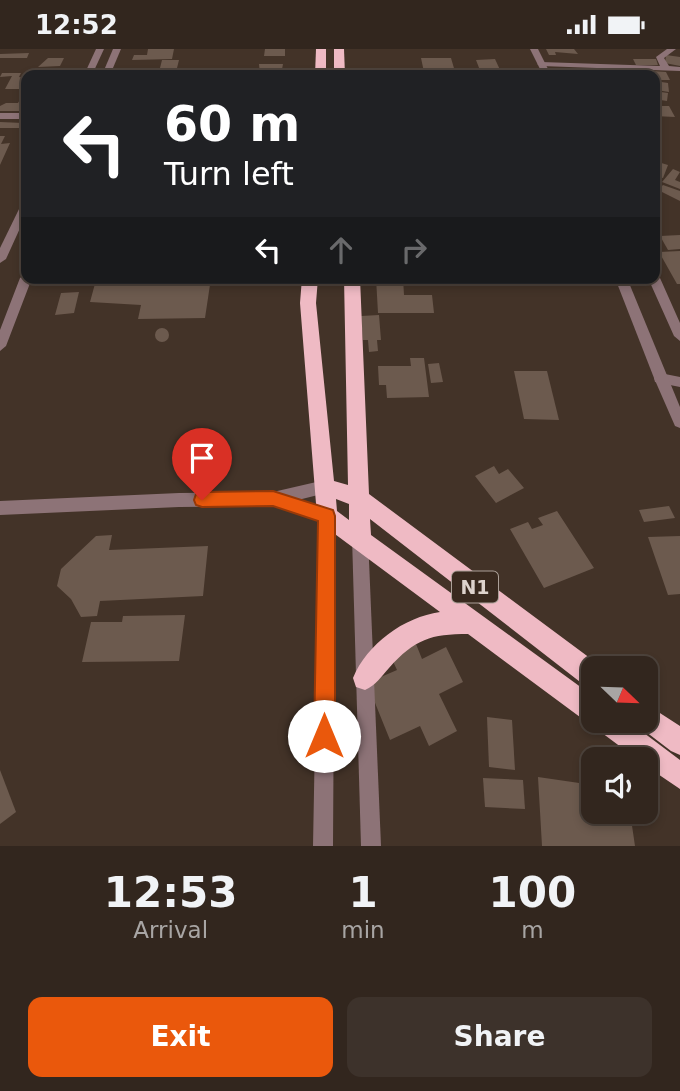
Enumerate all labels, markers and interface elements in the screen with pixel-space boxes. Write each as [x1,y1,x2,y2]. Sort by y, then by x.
text: 12:52 [35,10,118,40]
text: 60 m [164,96,300,153]
icon: left [49,98,140,189]
text: Turn left [164,155,294,193]
icon: left [249,231,287,269]
icon: ahead [322,231,360,269]
icon: right [395,231,433,269]
pin [172,428,232,500]
icon: arrive [183,439,221,477]
road number: N1 [452,572,498,603]
north arrow [581,656,658,733]
map controls [581,656,658,824]
position arrow [287,699,361,773]
button: sound [581,747,658,824]
text: 12:53 [104,868,238,917]
text: 1 [348,868,378,917]
text: 100 [489,868,576,917]
text: Arrival [133,917,208,943]
text: min [341,917,385,943]
text: m [521,917,544,943]
button: Exit [28,997,333,1077]
button: Share [347,997,652,1077]

